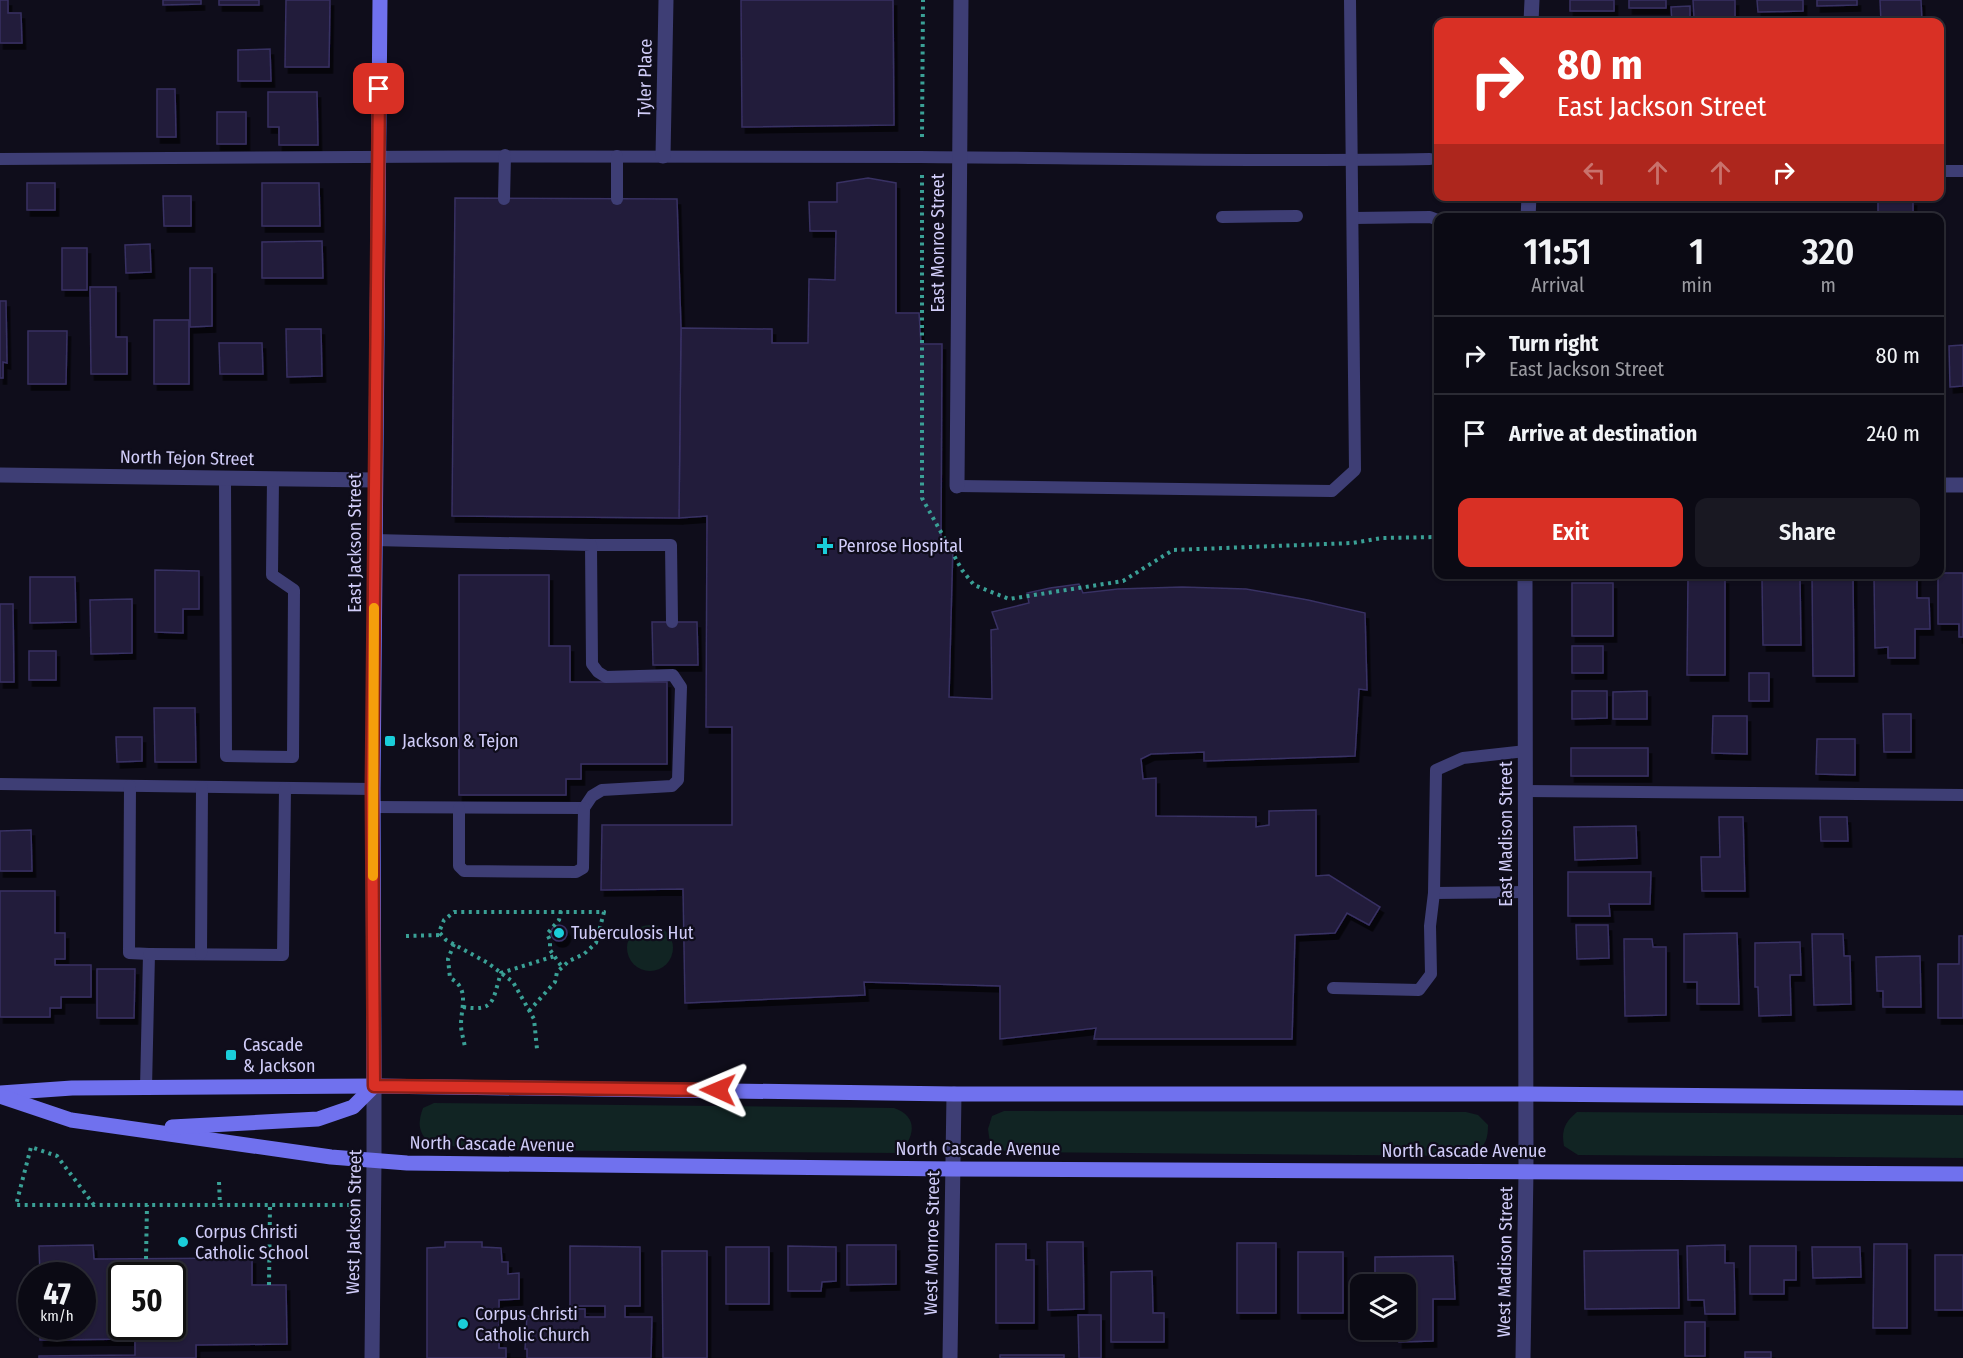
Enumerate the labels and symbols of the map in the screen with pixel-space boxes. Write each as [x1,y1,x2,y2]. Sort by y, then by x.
street label: Tyler Place [633,38,657,118]
pin [353,63,404,114]
street label: East Monroe Street [927,173,949,313]
street label: North Tejon Street [120,446,255,470]
street label: East Jackson Street [344,473,366,613]
place label: Penrose Hospital [838,535,963,557]
marker: Penrose Hospital [816,537,834,555]
place label: Jackson & Tejon [402,730,519,752]
marker: Jackson & Tejon [383,734,397,748]
street label: East Madison Street [1495,761,1517,907]
place label: Tuberculosis Hut [571,922,694,944]
marker: Tuberculosis Hut [552,926,566,940]
place label: Cascade & Jackson [243,1034,316,1077]
marker: Cascade & Jackson [224,1048,238,1062]
position arrow [686,1058,750,1122]
street label: North Cascade Avenue [409,1132,575,1156]
street label: North Cascade Avenue [896,1138,1061,1160]
street label: North Cascade Avenue [1382,1140,1547,1162]
street label: West Jackson Street [342,1149,366,1295]
street label: West Monroe Street [920,1171,944,1315]
street label: West Madison Street [1493,1186,1517,1338]
place label: Corpus Christi Catholic School [195,1221,309,1264]
marker: Corpus Christi Catholic School [176,1235,190,1249]
speed limit sign: 50 [108,1262,186,1340]
place label: Corpus Christi Catholic Church [475,1303,590,1346]
marker: Corpus Christi Catholic Church [456,1317,470,1331]

